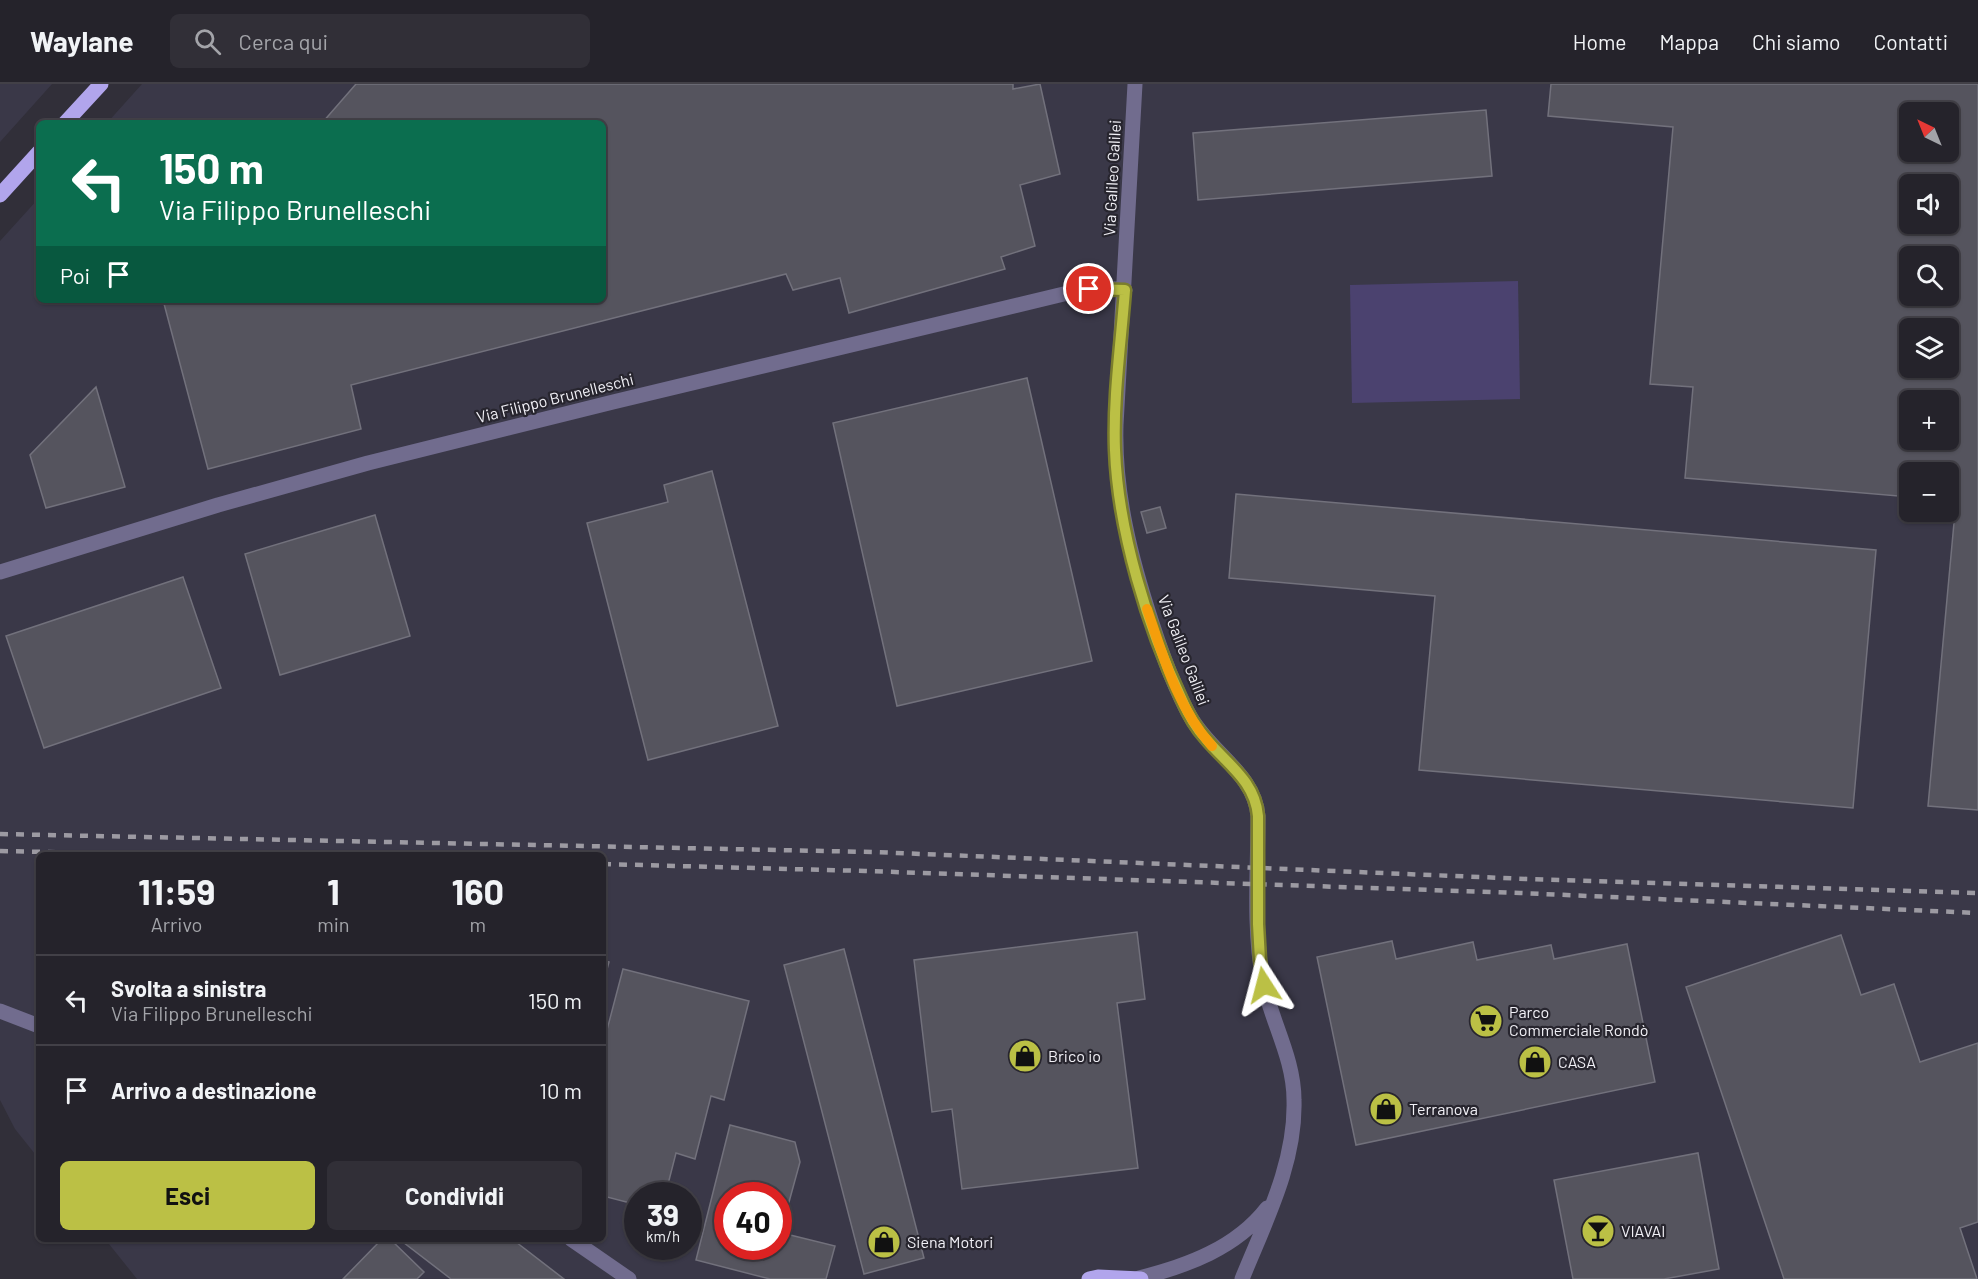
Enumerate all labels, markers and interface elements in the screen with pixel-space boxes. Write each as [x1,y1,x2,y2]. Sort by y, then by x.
search box [170,14,590,68]
text: Waylane [30,24,134,58]
icon: search [191,25,224,58]
text: Cerca qui [239,28,328,54]
text: Home [1573,29,1626,54]
text: Mappa [1659,29,1719,54]
text: Chi siamo [1752,29,1841,54]
text: Contatti [1874,29,1948,54]
north arrow [1899,102,1959,162]
map controls [1899,102,1959,522]
street label: Via Galileo Galilei [1099,119,1124,237]
text: 150 m [159,142,264,192]
icon: left [60,144,138,222]
button: sound [1899,174,1959,234]
text: Via Filippo Brunelleschi [159,193,431,225]
button: search [1899,246,1959,306]
icon: arrive [102,258,135,291]
text: Poi [60,262,90,288]
pin [1063,263,1114,314]
icon: arrive [1072,272,1105,305]
button: layers [1899,318,1959,378]
street label: Via Filippo Brunelleschi [474,369,635,426]
button: + [1899,390,1959,450]
button: − [1899,462,1959,522]
street label: Via Galileo Galilei [1155,592,1214,708]
text: 11:59 [138,869,215,912]
text: 1 [327,869,340,912]
text: 160 [451,869,504,912]
text: Arrivo [151,912,203,936]
text: min [317,912,350,936]
text: m [470,912,486,936]
position arrow [1232,953,1296,1017]
text: Svolta a sinistra [111,975,266,1001]
icon: left [60,984,93,1017]
text: 150 m [528,987,582,1013]
text: Via Filippo Brunelleschi [111,1001,313,1025]
place label: Parco Commerciale Rondò [1509,1002,1648,1039]
supermarket icon: Parco Commerciale Rondò [1468,1003,1504,1039]
shop icon: Brico io [1007,1038,1043,1074]
shop icon: CASA [1517,1044,1553,1080]
place label: Brico io [1048,1046,1101,1065]
place label: CASA [1558,1052,1596,1071]
icon: arrive [60,1074,93,1107]
text: Arrivo a destinazione [111,1077,317,1103]
text: 10 m [539,1077,582,1103]
shop icon: Terranova [1368,1091,1404,1127]
place label: Terranova [1409,1099,1478,1118]
button: Esci [60,1161,315,1230]
button: Condividi [327,1161,582,1230]
speed limit sign: 40 [714,1182,792,1260]
text: 39 [647,1196,679,1232]
bar icon: VIAVAI [1580,1213,1616,1249]
place label: VIAVAI [1621,1221,1665,1240]
shop icon: Siena Motori [866,1224,902,1260]
text: km/h [646,1227,680,1245]
place label: Siena Motori [907,1232,993,1251]

